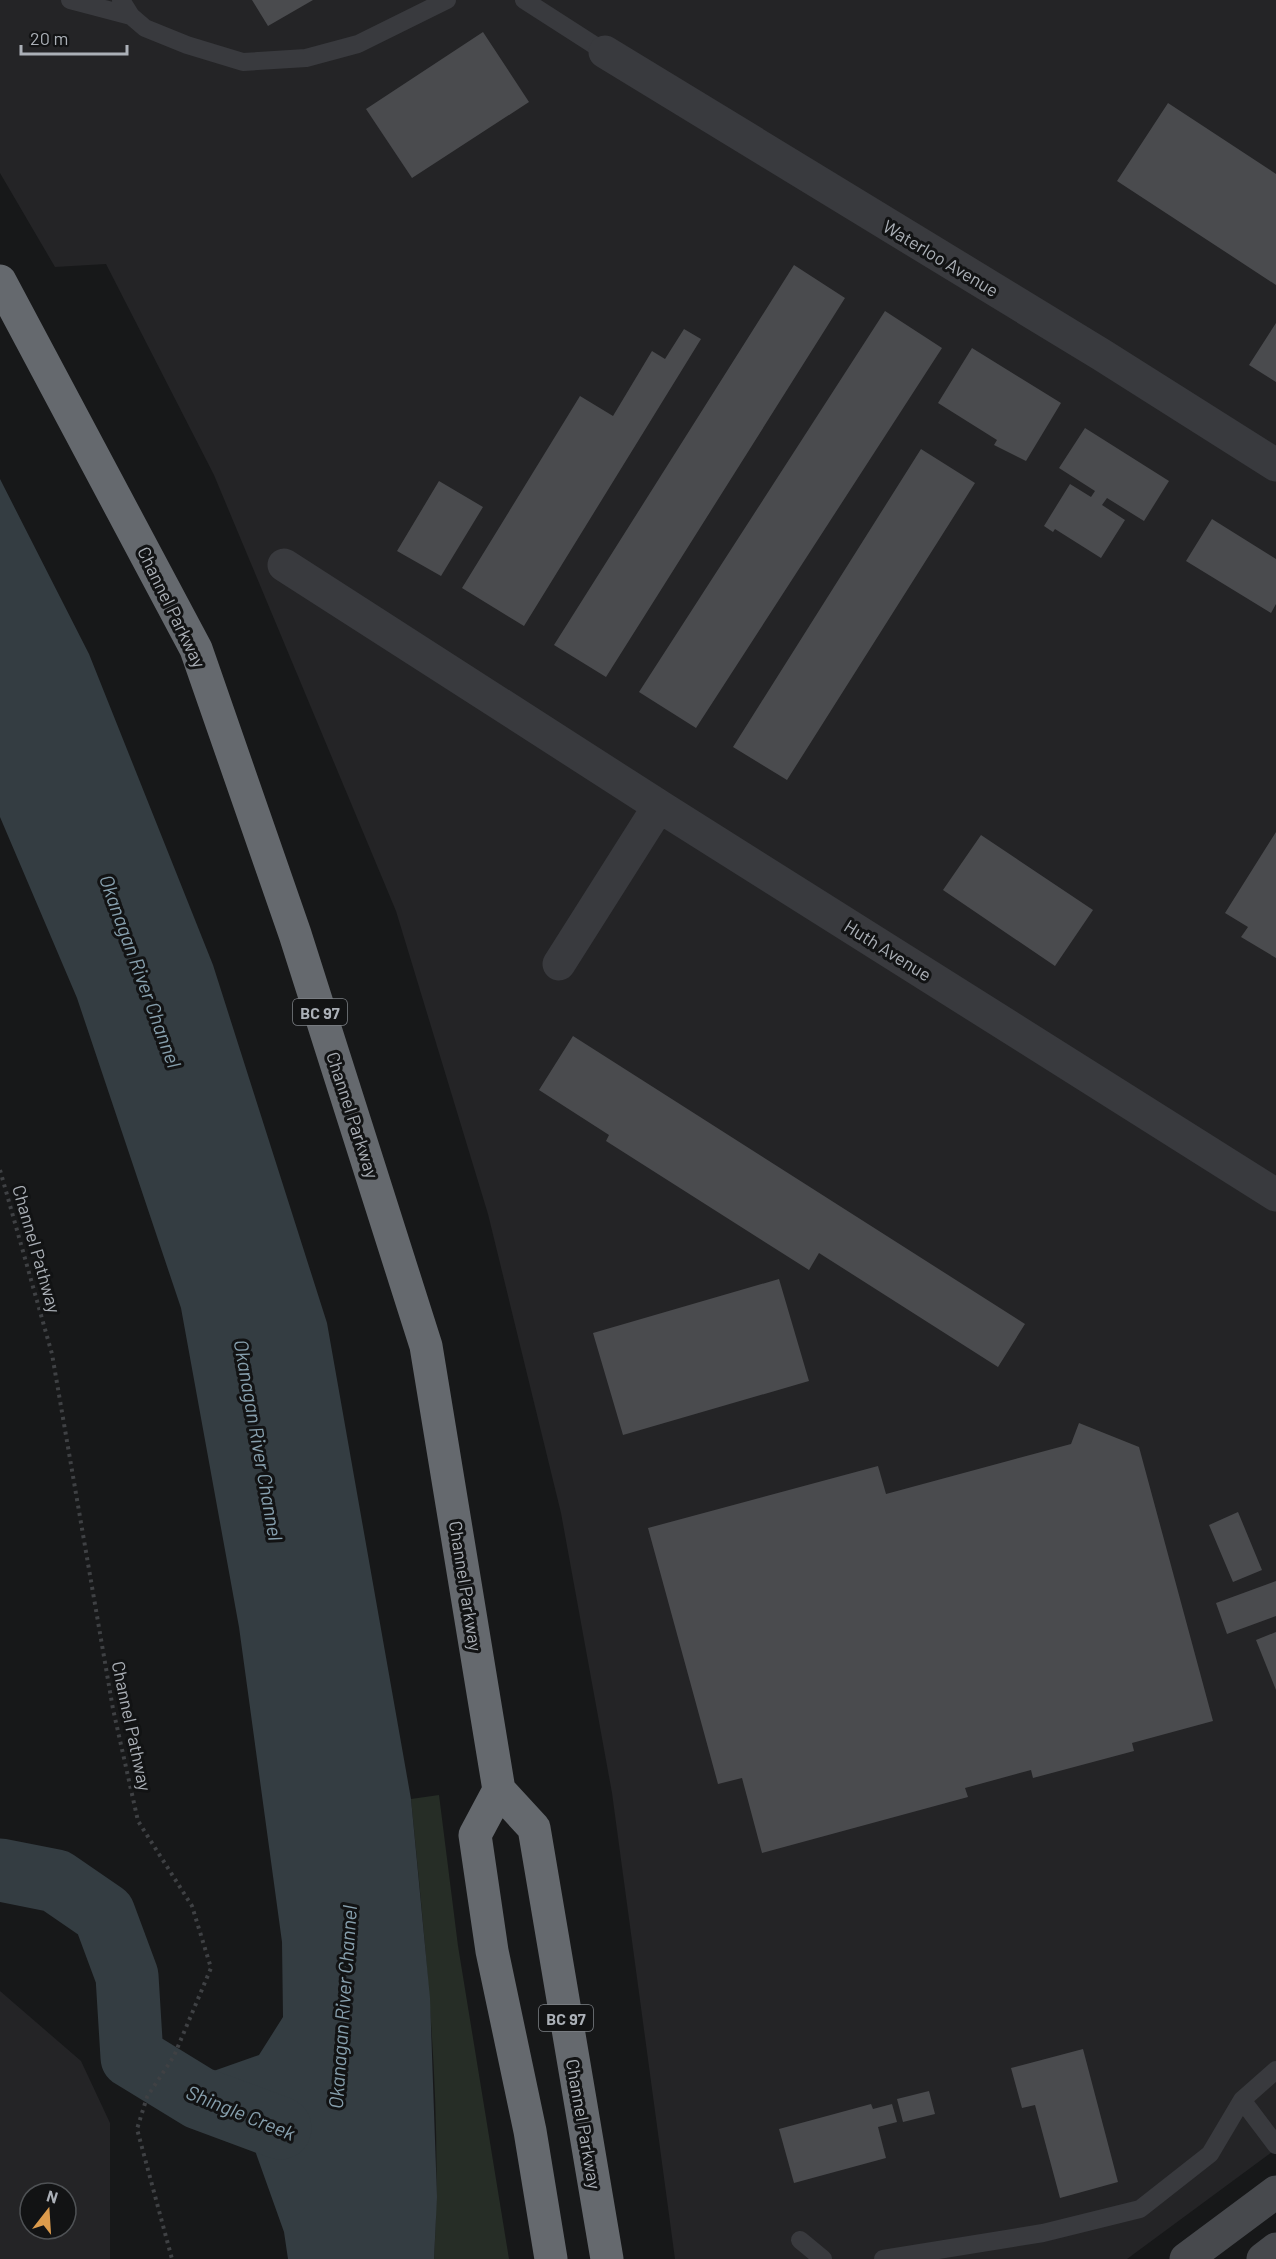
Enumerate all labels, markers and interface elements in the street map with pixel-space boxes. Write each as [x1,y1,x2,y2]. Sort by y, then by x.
scale bar [21,18,128,56]
text: 20 m [30,27,68,49]
street label: Waterloo Avenue [879,215,1003,301]
street label: Channel Parkway [133,543,211,671]
water label: Okanagan River Channel [95,871,187,1071]
street label: Huth Avenue [840,915,936,985]
road number: BC 97 [293,999,347,1025]
street label: Channel Parkway [322,1049,384,1181]
street label: Channel Pathway [8,1182,66,1316]
water label: Okanagan River Channel [229,1338,289,1543]
street label: Channel Parkway [445,1519,487,1653]
street label: Channel Pathway [107,1659,157,1793]
water label: Okanagan River Channel [323,1904,361,2110]
road number: BC 97 [539,2005,593,2031]
street label: Channel Parkway [562,2057,606,2191]
water label: Shingle Creek [183,2079,299,2145]
north arrow [18,2181,78,2241]
text: N [45,2186,60,2207]

